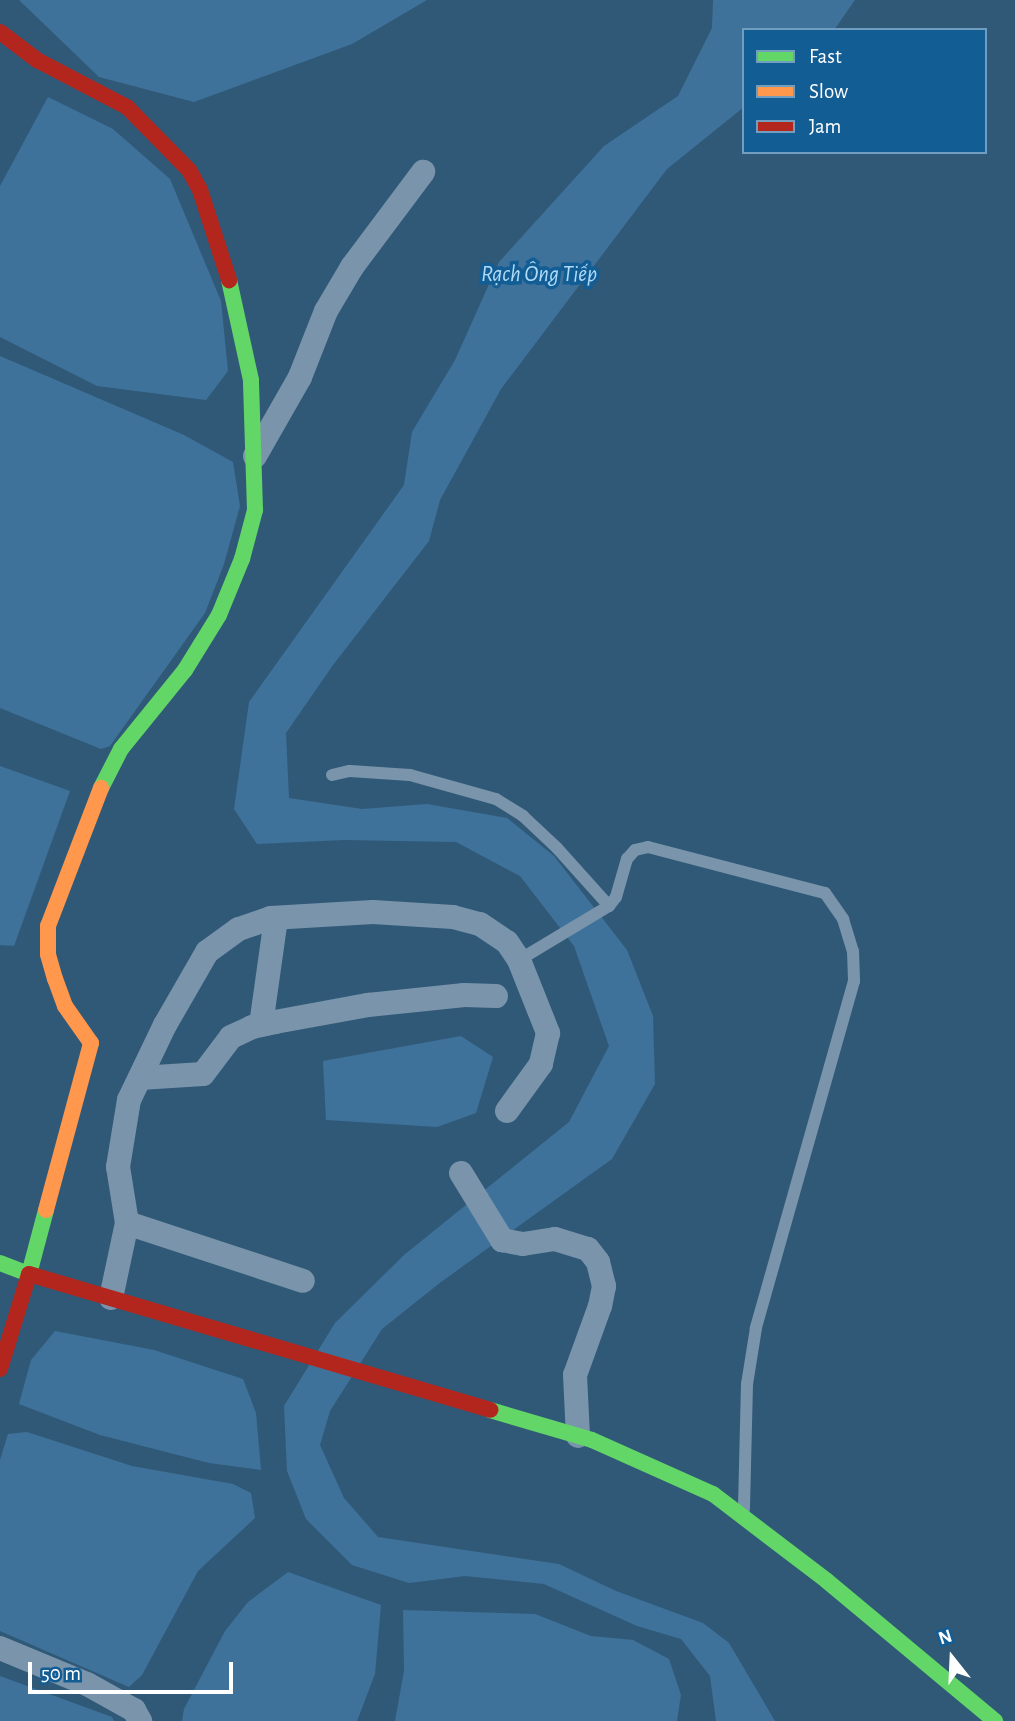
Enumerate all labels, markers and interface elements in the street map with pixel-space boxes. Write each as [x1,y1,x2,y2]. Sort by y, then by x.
legend [742,28,987,154]
text: Fast [809,46,842,67]
text: Slow [809,81,848,102]
text: Jam [809,116,841,137]
water label: Rạch Ông Tiếp [481,261,597,289]
north arrow [917,1623,987,1693]
text: N [936,1626,955,1649]
scale bar [32,1648,236,1692]
text: 50 m [41,1663,81,1684]

